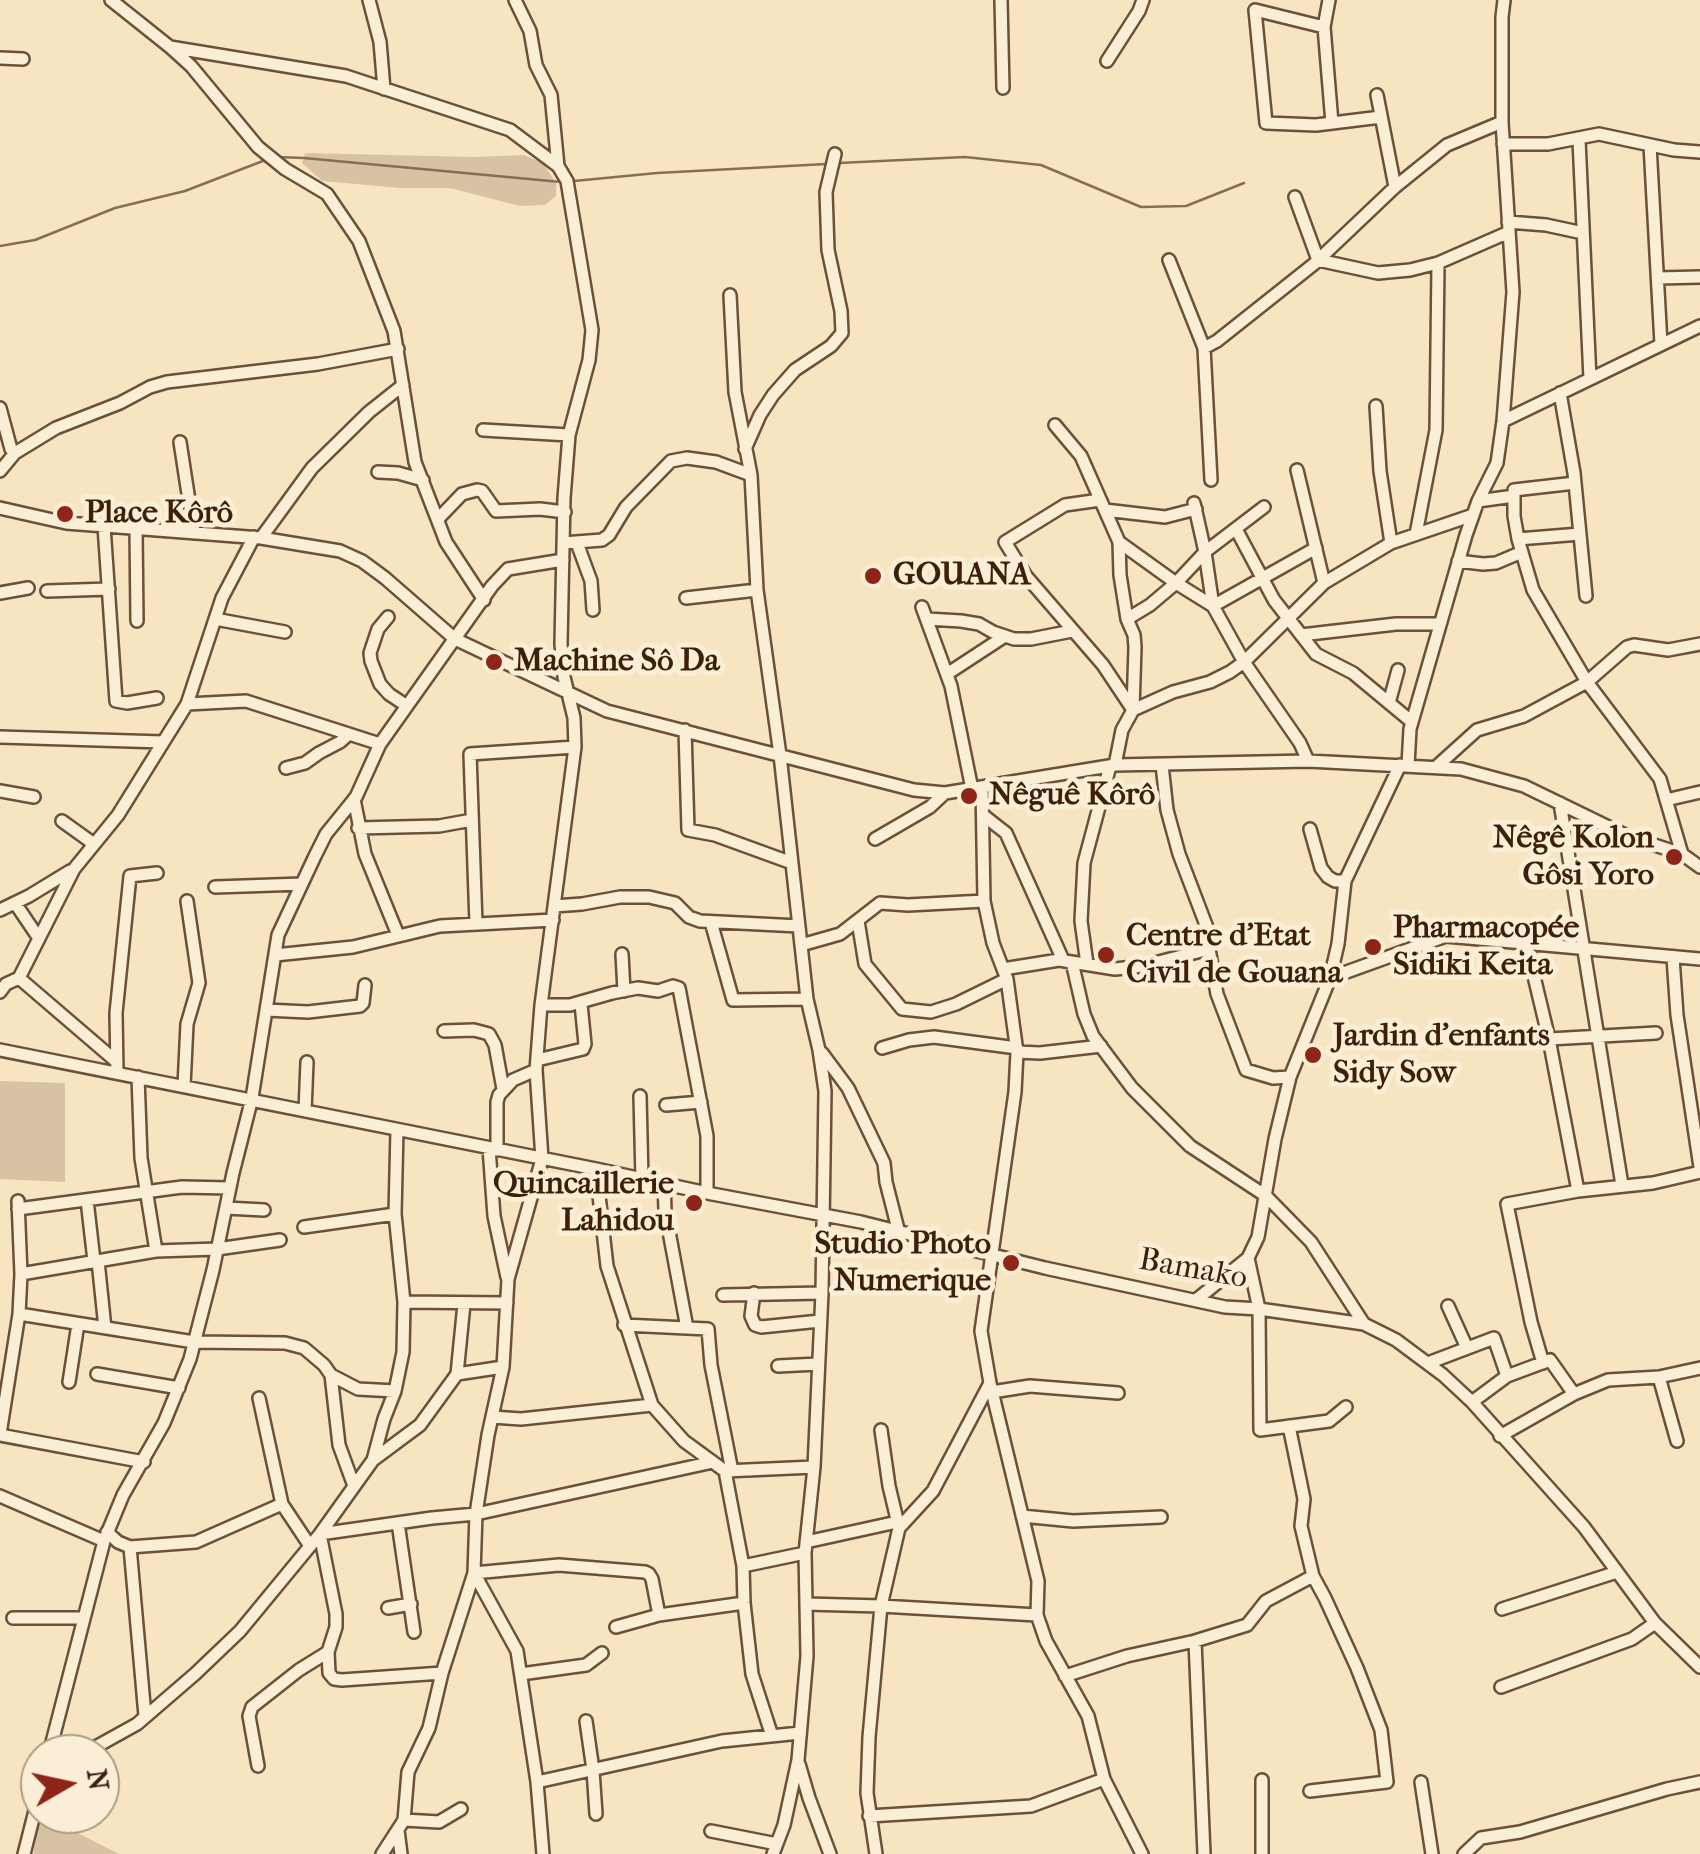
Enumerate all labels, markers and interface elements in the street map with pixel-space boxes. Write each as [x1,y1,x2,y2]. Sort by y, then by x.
place label: Place Kôrô [85,495,233,533]
marker: Place Kôrô [54,503,76,525]
place label: GOUANA [893,557,1031,595]
marker: GOUANA [862,565,884,587]
place label: Machine Sô Da [514,643,719,681]
marker: Machine Sô Da [483,651,505,673]
place label: Nêguê Kôrô [989,777,1155,815]
marker: Nêguê Kôrô [958,785,980,807]
place label: Nêgê Kolon Gôsi Yoro [1493,820,1654,895]
marker: Nêgê Kolon Gôsi Yoro [1663,846,1685,868]
place label: Pharmacopée Sidiki Keita [1393,910,1579,985]
place label: Centre d'Etat Civil de Gouana [1126,918,1342,993]
marker: Pharmacopée Sidiki Keita [1362,936,1384,958]
marker: Centre d'Etat Civil de Gouana [1095,944,1117,966]
place label: Jardin d'enfants Sidy Sow [1333,1018,1550,1093]
marker: Jardin d'enfants Sidy Sow [1302,1044,1324,1066]
place label: Quincaillerie Lahidou [493,1166,674,1241]
marker: Quincaillerie Lahidou [683,1192,705,1214]
place label: Studio Photo Numerique [814,1226,991,1301]
street label: Bamako [1136,1242,1250,1298]
marker: Studio Photo Numerique [1000,1252,1022,1274]
north arrow [20,1734,120,1834]
text: N [80,1766,116,1793]

